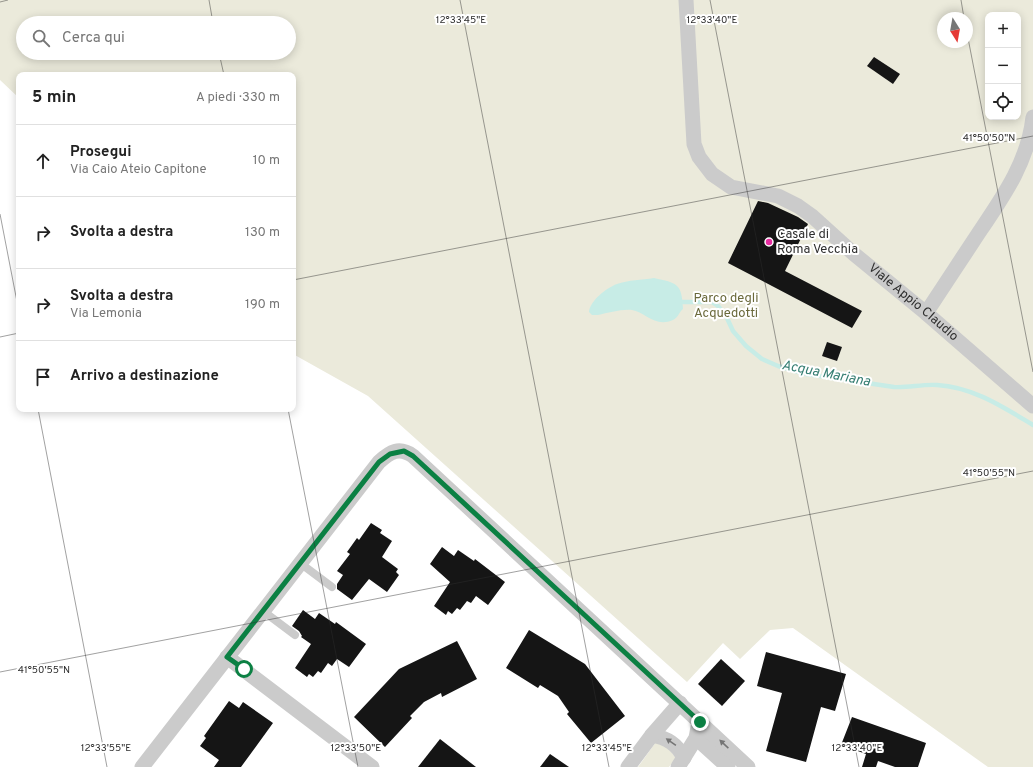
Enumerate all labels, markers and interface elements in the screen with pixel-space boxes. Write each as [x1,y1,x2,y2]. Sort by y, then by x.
north arrow [937,12,973,48]
map controls [985,12,1021,120]
button: + [985,12,1021,48]
text: 12°33'45"E [436,14,486,27]
text: 12°33'40"E [687,14,737,27]
search box [16,16,296,60]
icon: search [30,27,52,49]
text: Cerca qui [62,29,125,48]
button: − [985,48,1021,84]
button: locate [985,84,1021,120]
text: 5 min [32,87,76,109]
text: A piedi · 330 m [196,90,280,106]
text: 41°50'50"N [963,132,1015,145]
text: Prosegui [70,143,131,162]
icon: ahead [32,150,54,172]
text: 10 m [253,153,280,169]
text: Via Caio Ateio Capitone [70,162,207,178]
icon: right [32,222,54,244]
text: Svolta a destra [70,223,173,242]
text: 130 m [245,225,280,241]
place label: Casale di Roma Vecchia [777,227,858,258]
marker: Casale di Roma Vecchia [764,237,774,247]
street label: Viale Appio Claudio [864,261,961,345]
text: Svolta a destra [70,287,173,306]
park label: Parco degli Acquedotti [693,291,759,322]
icon: right [32,294,54,316]
text: 190 m [245,297,280,313]
text: Via Lemonia [70,306,142,322]
water label: Acqua Mariana [780,357,872,391]
icon: arrive [32,366,54,388]
text: Arrivo a destinazione [70,367,219,386]
text: 41°50'55"N [963,467,1015,480]
route start [235,660,253,678]
text: 41°50'55"N [18,664,70,677]
route end [691,713,709,731]
one-way arrow [665,738,676,746]
one-way arrow [719,740,729,749]
text: 12°33'55"E [81,742,131,755]
text: 12°33'50"E [331,742,381,755]
text: 12°33'45"E [582,742,632,755]
text: 12°33'40"E [832,742,882,755]

